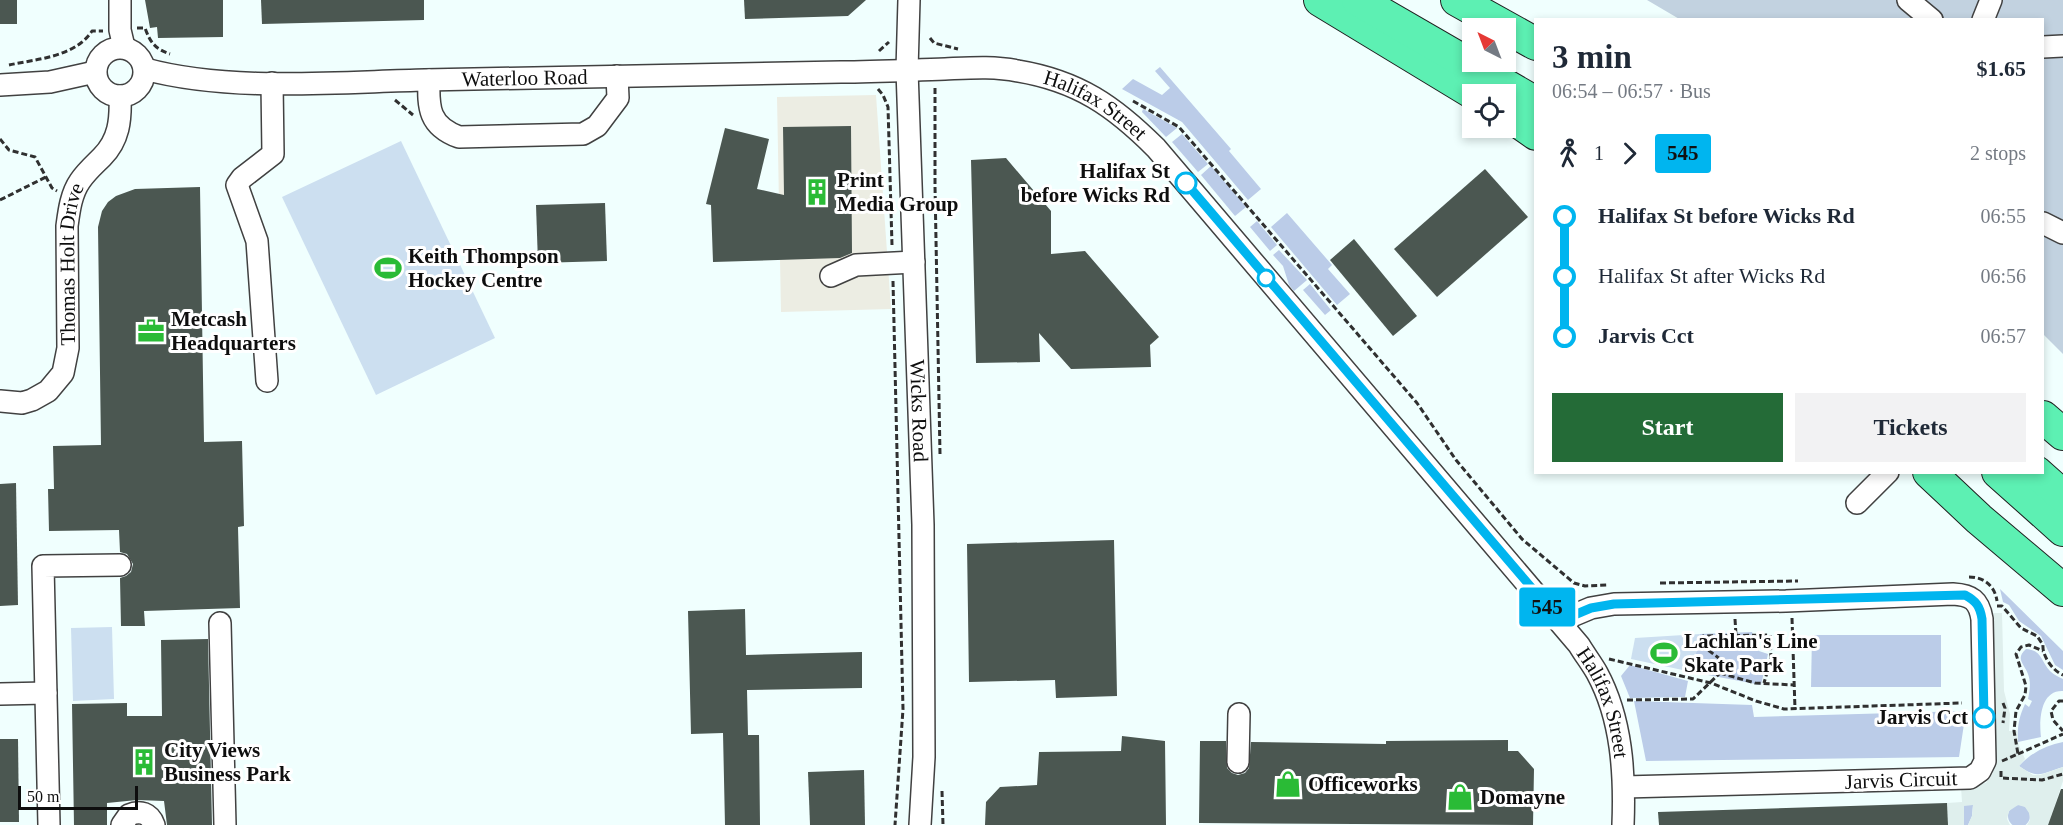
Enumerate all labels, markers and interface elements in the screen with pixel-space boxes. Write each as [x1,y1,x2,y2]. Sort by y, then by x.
north arrow [1462,18,1516,72]
map controls [1462,18,1516,138]
text: 3 min [1552,39,1632,75]
text: $1.65 [1977,56,2026,81]
street label: Waterloo Road [461,65,588,91]
street label: Halifax Street [1041,65,1152,145]
text: 06:54 – 06:57 · Bus [1552,80,1711,102]
button: locate [1462,84,1516,138]
icon: walk [1552,137,1585,170]
icon: forward [1613,137,1646,170]
text: 545 [1667,141,1699,165]
text: 1 [1594,142,1604,164]
text: 2 stops [1970,142,2026,164]
place label: Halifax St before Wicks Rd [1021,159,1170,207]
place label: Print Media Group [837,168,959,216]
marker: Halifax St before Wicks Rd [1175,172,1197,194]
building icon: Print Media Group [802,177,832,207]
street label: Thomas Holt Drive [55,179,89,346]
text: Halifax St before Wicks Rd [1598,203,1855,228]
text: 06:55 [1980,205,2026,227]
place label: Keith Thompson Hockey Centre [408,244,559,292]
sports icon: Keith Thompson Hockey Centre [373,253,403,283]
text: Halifax St after Wicks Rd [1598,263,1825,288]
text: 06:56 [1980,265,2026,287]
unlabelled marker [1257,269,1275,287]
place label: Metcash Headquarters [171,307,296,355]
office icon: Metcash Headquarters [136,316,166,346]
text: Jarvis Cct [1598,323,1694,348]
text: 06:57 [1980,325,2026,347]
street label: Wicks Road [905,359,933,463]
button: Start [1552,393,1783,462]
button: Tickets [1795,393,2026,462]
line badge: 545 [1512,588,1582,626]
text: 545 [1531,595,1563,619]
place label: Lachlan's Line Skate Park [1684,629,1818,677]
sports icon: Lachlan's Line Skate Park [1649,638,1679,668]
street label: Halifax Street [1572,643,1633,760]
place label: Jarvis Cct [1876,705,1968,729]
marker: Jarvis Cct [1973,706,1995,728]
place label: City Views Business Park [164,738,291,786]
building icon: City Views Business Park [129,747,159,777]
street label: Jarvis Circuit [1844,766,1958,794]
shop icon: Officeworks [1273,769,1303,799]
place label: Officeworks [1308,772,1418,796]
shop icon: Domayne [1445,782,1475,812]
scale bar [18,783,138,810]
place label: Domayne [1480,785,1565,809]
text: 50 m [27,788,59,805]

